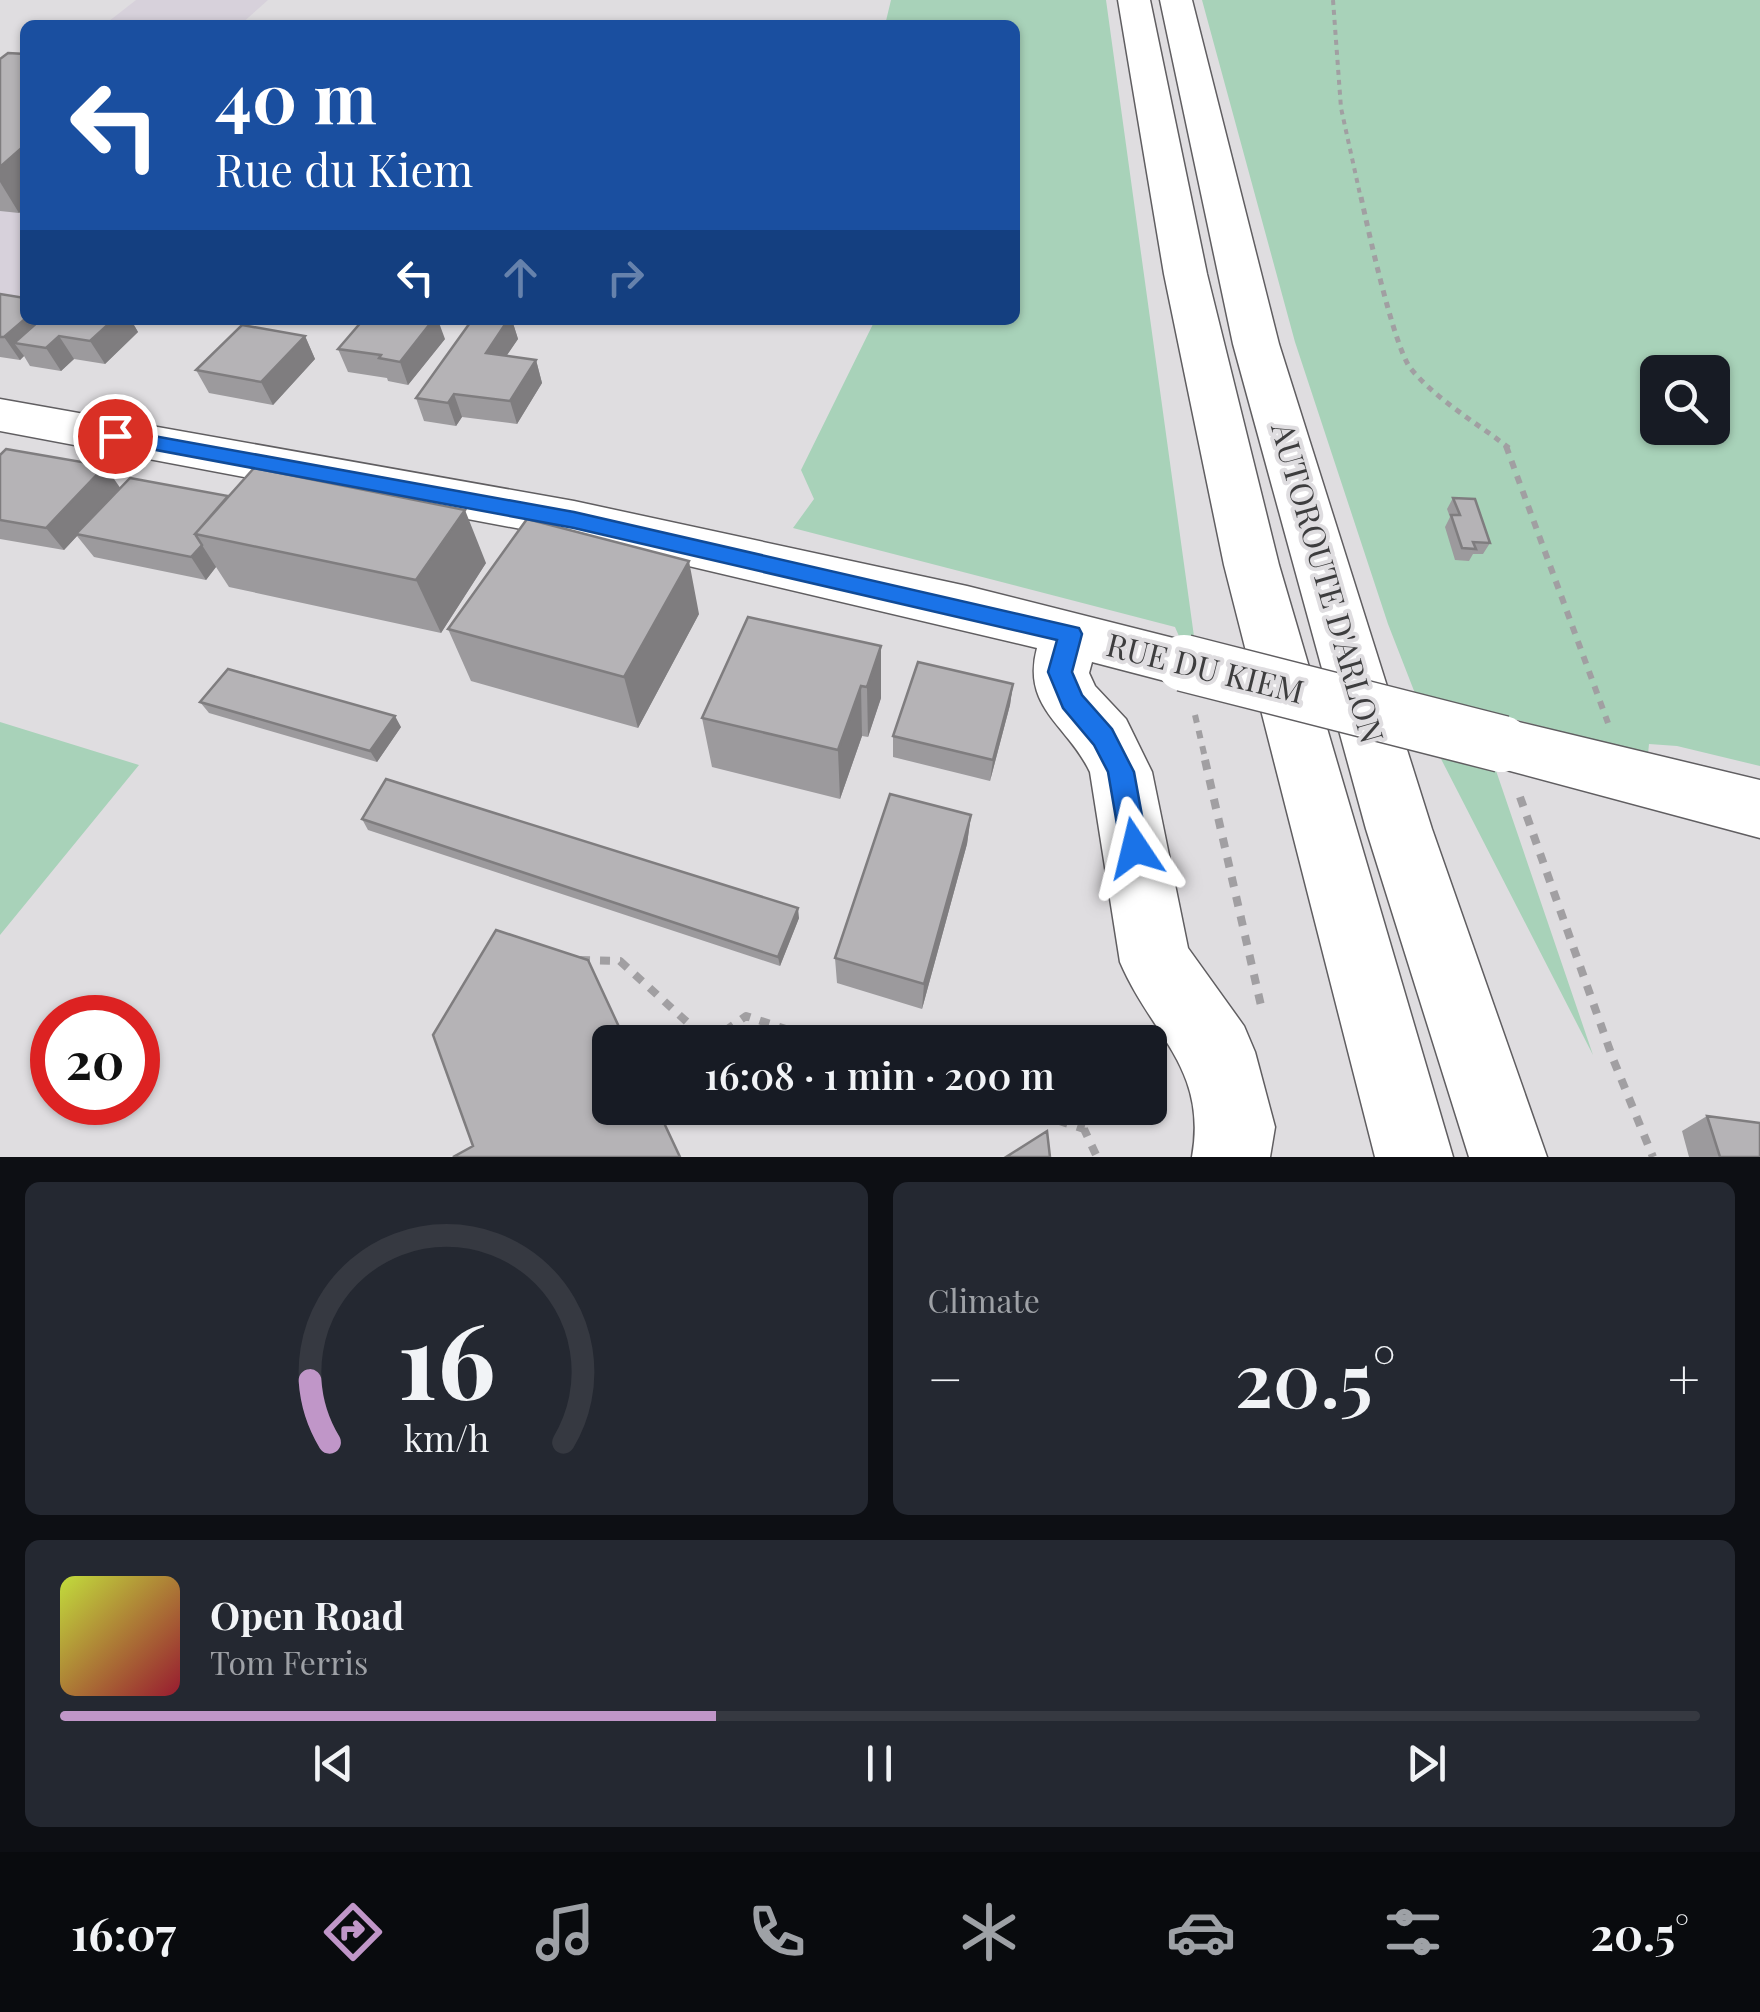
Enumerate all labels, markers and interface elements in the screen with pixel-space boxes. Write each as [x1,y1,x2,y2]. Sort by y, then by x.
text: 40 m [215,48,377,142]
icon: left [50,60,180,190]
text: Rue du Kiem [215,138,473,198]
icon: left [388,250,443,305]
icon: ahead [493,250,548,305]
icon: right [598,250,653,305]
map controls [1640,355,1730,445]
button: search [1640,355,1730,445]
pin [73,394,158,479]
icon: arrive [88,409,143,464]
street label: AUTOROUTE D'ARLON [1263,416,1396,748]
street label: RUE DU KIEM [1103,621,1309,712]
position arrow [1083,796,1187,900]
speed limit sign: 20 [30,995,160,1125]
text: 16:08 · 1 min · 200 m [704,1049,1055,1100]
text: Climate [928,1278,1040,1321]
text: 16 [397,1287,495,1426]
text: 20.5° [1235,1327,1396,1427]
text: − [928,1340,963,1414]
text: + [1668,1340,1700,1414]
text: km/h [403,1413,489,1461]
text: Open Road [210,1589,404,1640]
text: Tom Ferris [210,1640,368,1683]
icon: previous [306,1736,361,1791]
icon: pause [852,1736,907,1791]
icon: next [1399,1736,1454,1791]
icon: directions [318,1897,388,1967]
icon: music [530,1897,600,1967]
icon: phone [742,1897,812,1967]
icon: climate [954,1897,1024,1967]
icon: car [1166,1897,1236,1967]
icon: filters [1378,1897,1448,1967]
text: 16:07 [71,1902,176,1962]
text: 20.5° [1590,1902,1689,1962]

